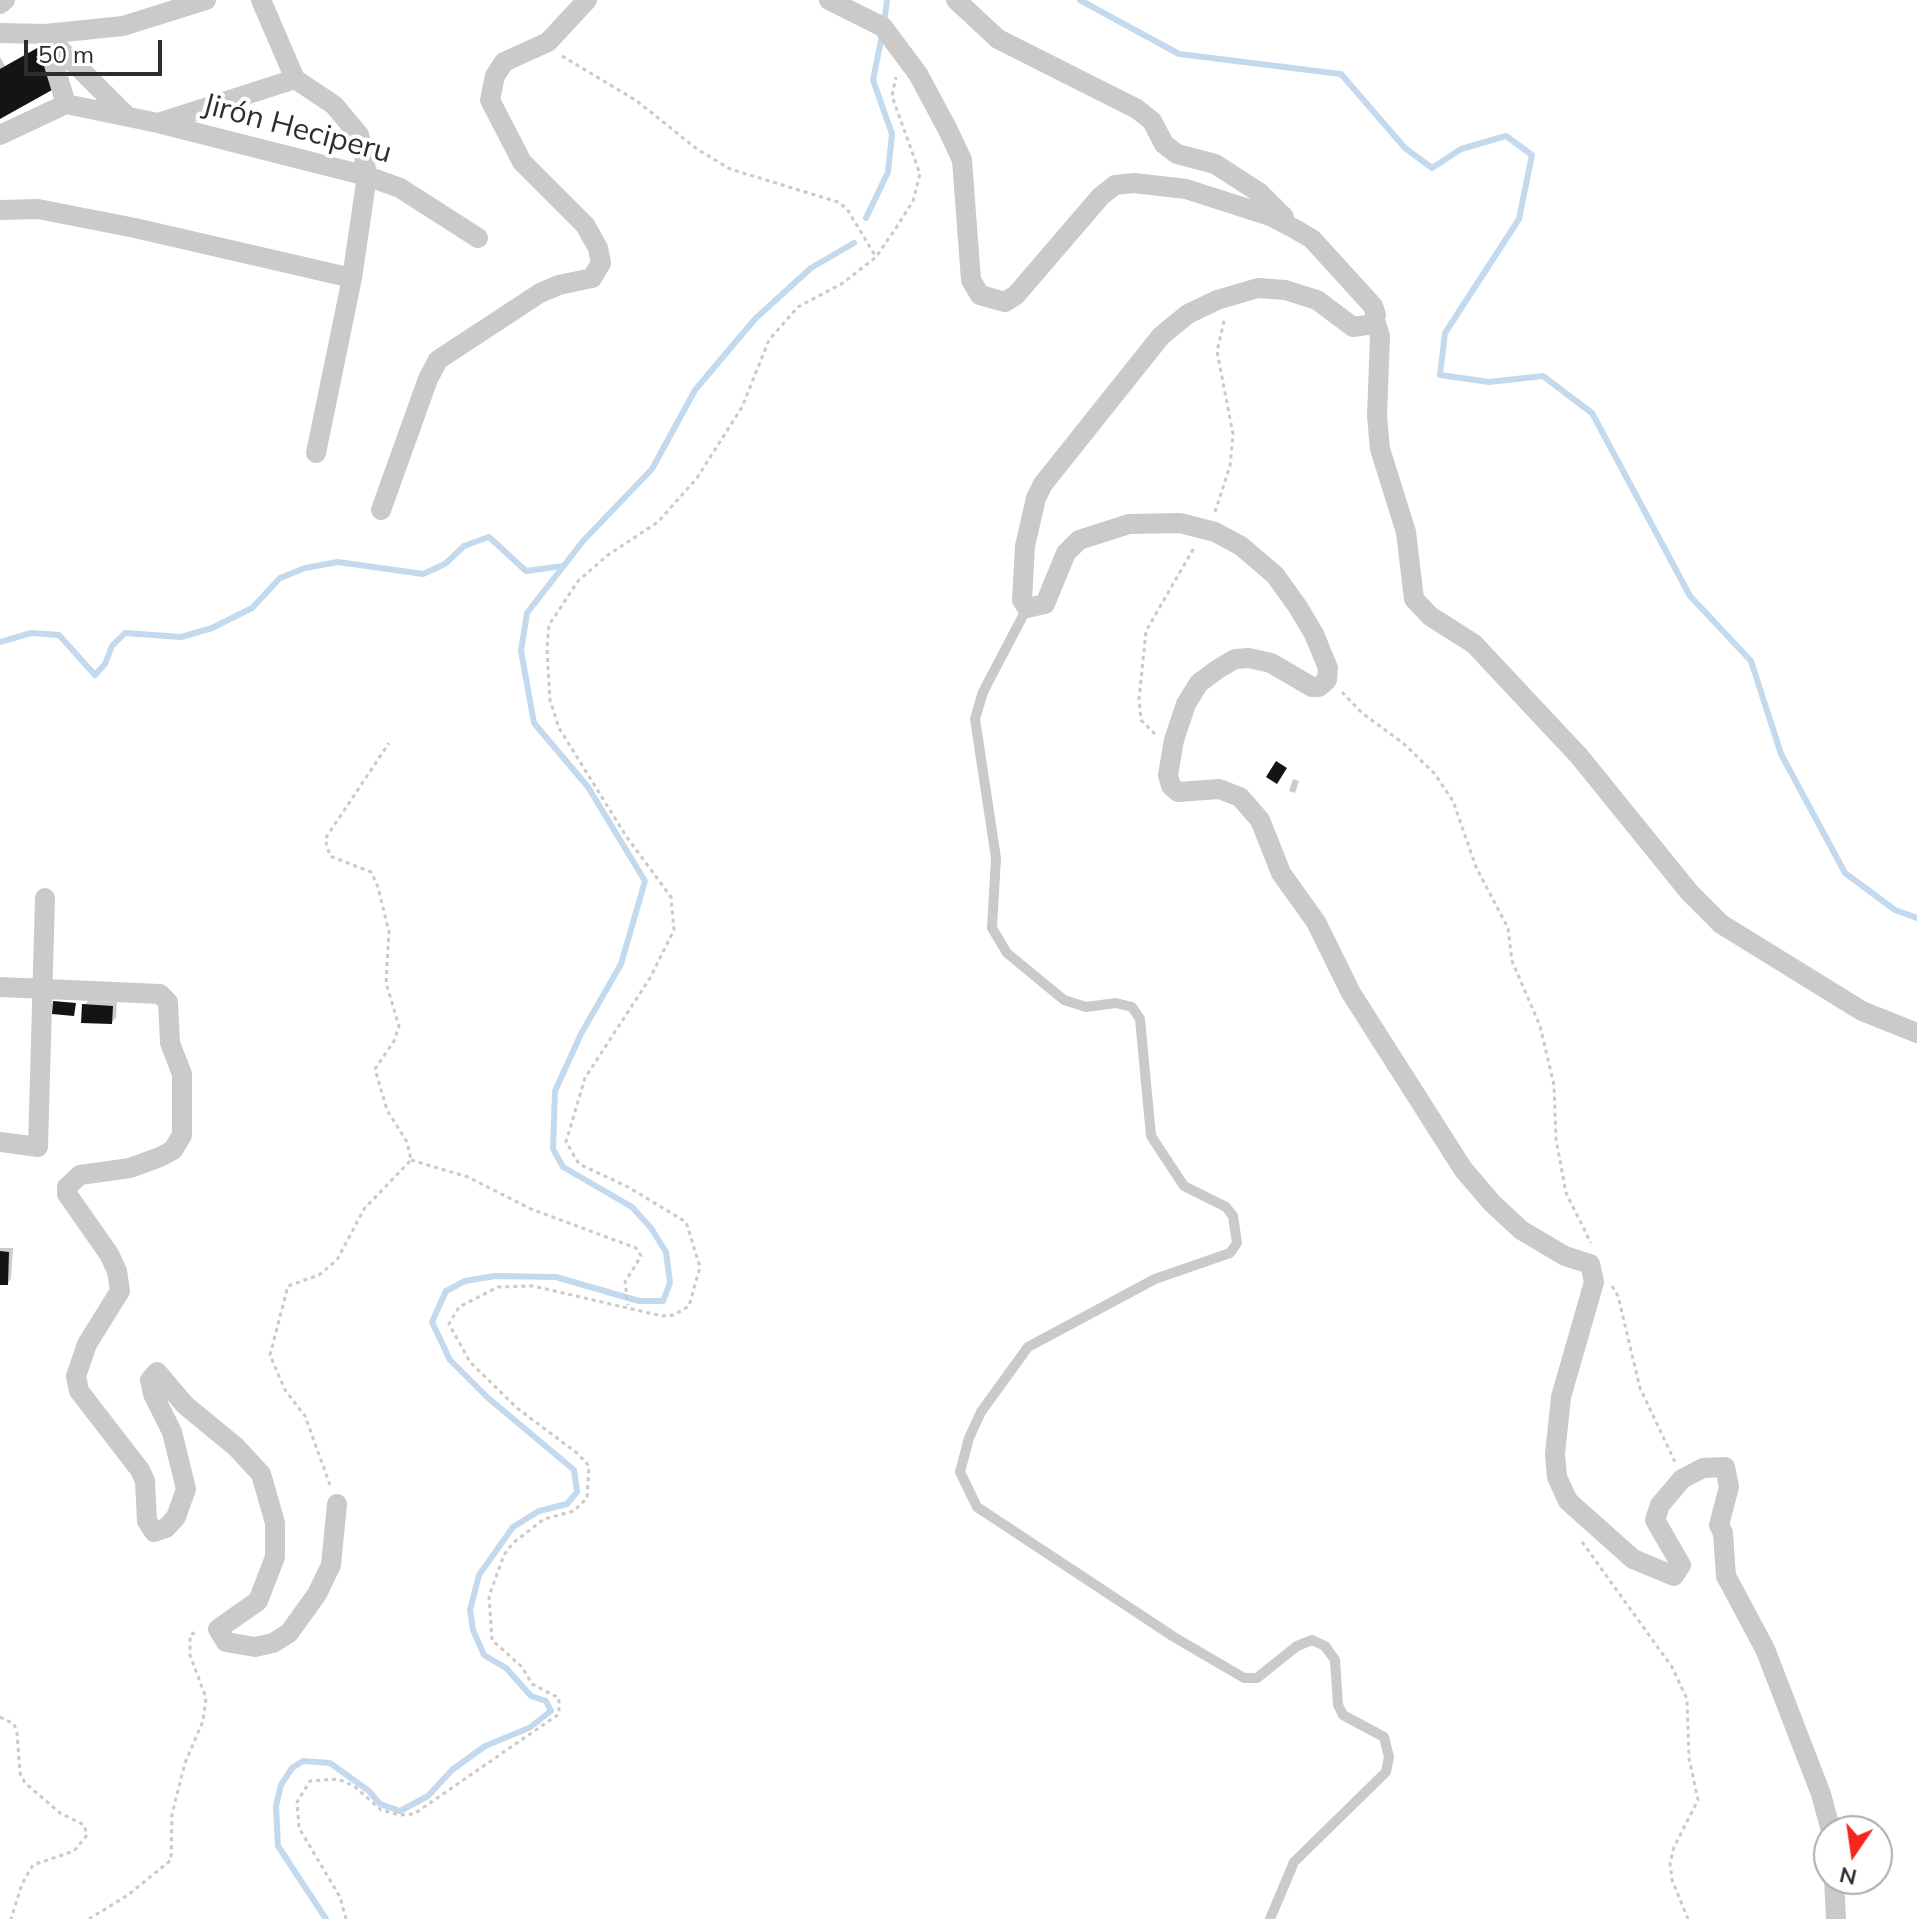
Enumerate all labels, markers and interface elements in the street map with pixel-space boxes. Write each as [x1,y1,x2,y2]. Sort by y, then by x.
scale bar [28,24,166,74]
text: 50 m [38,39,94,69]
street label: Jirón Heciperu [199,87,395,171]
north arrow [1813,1815,1893,1895]
text: N [1837,1861,1859,1892]

